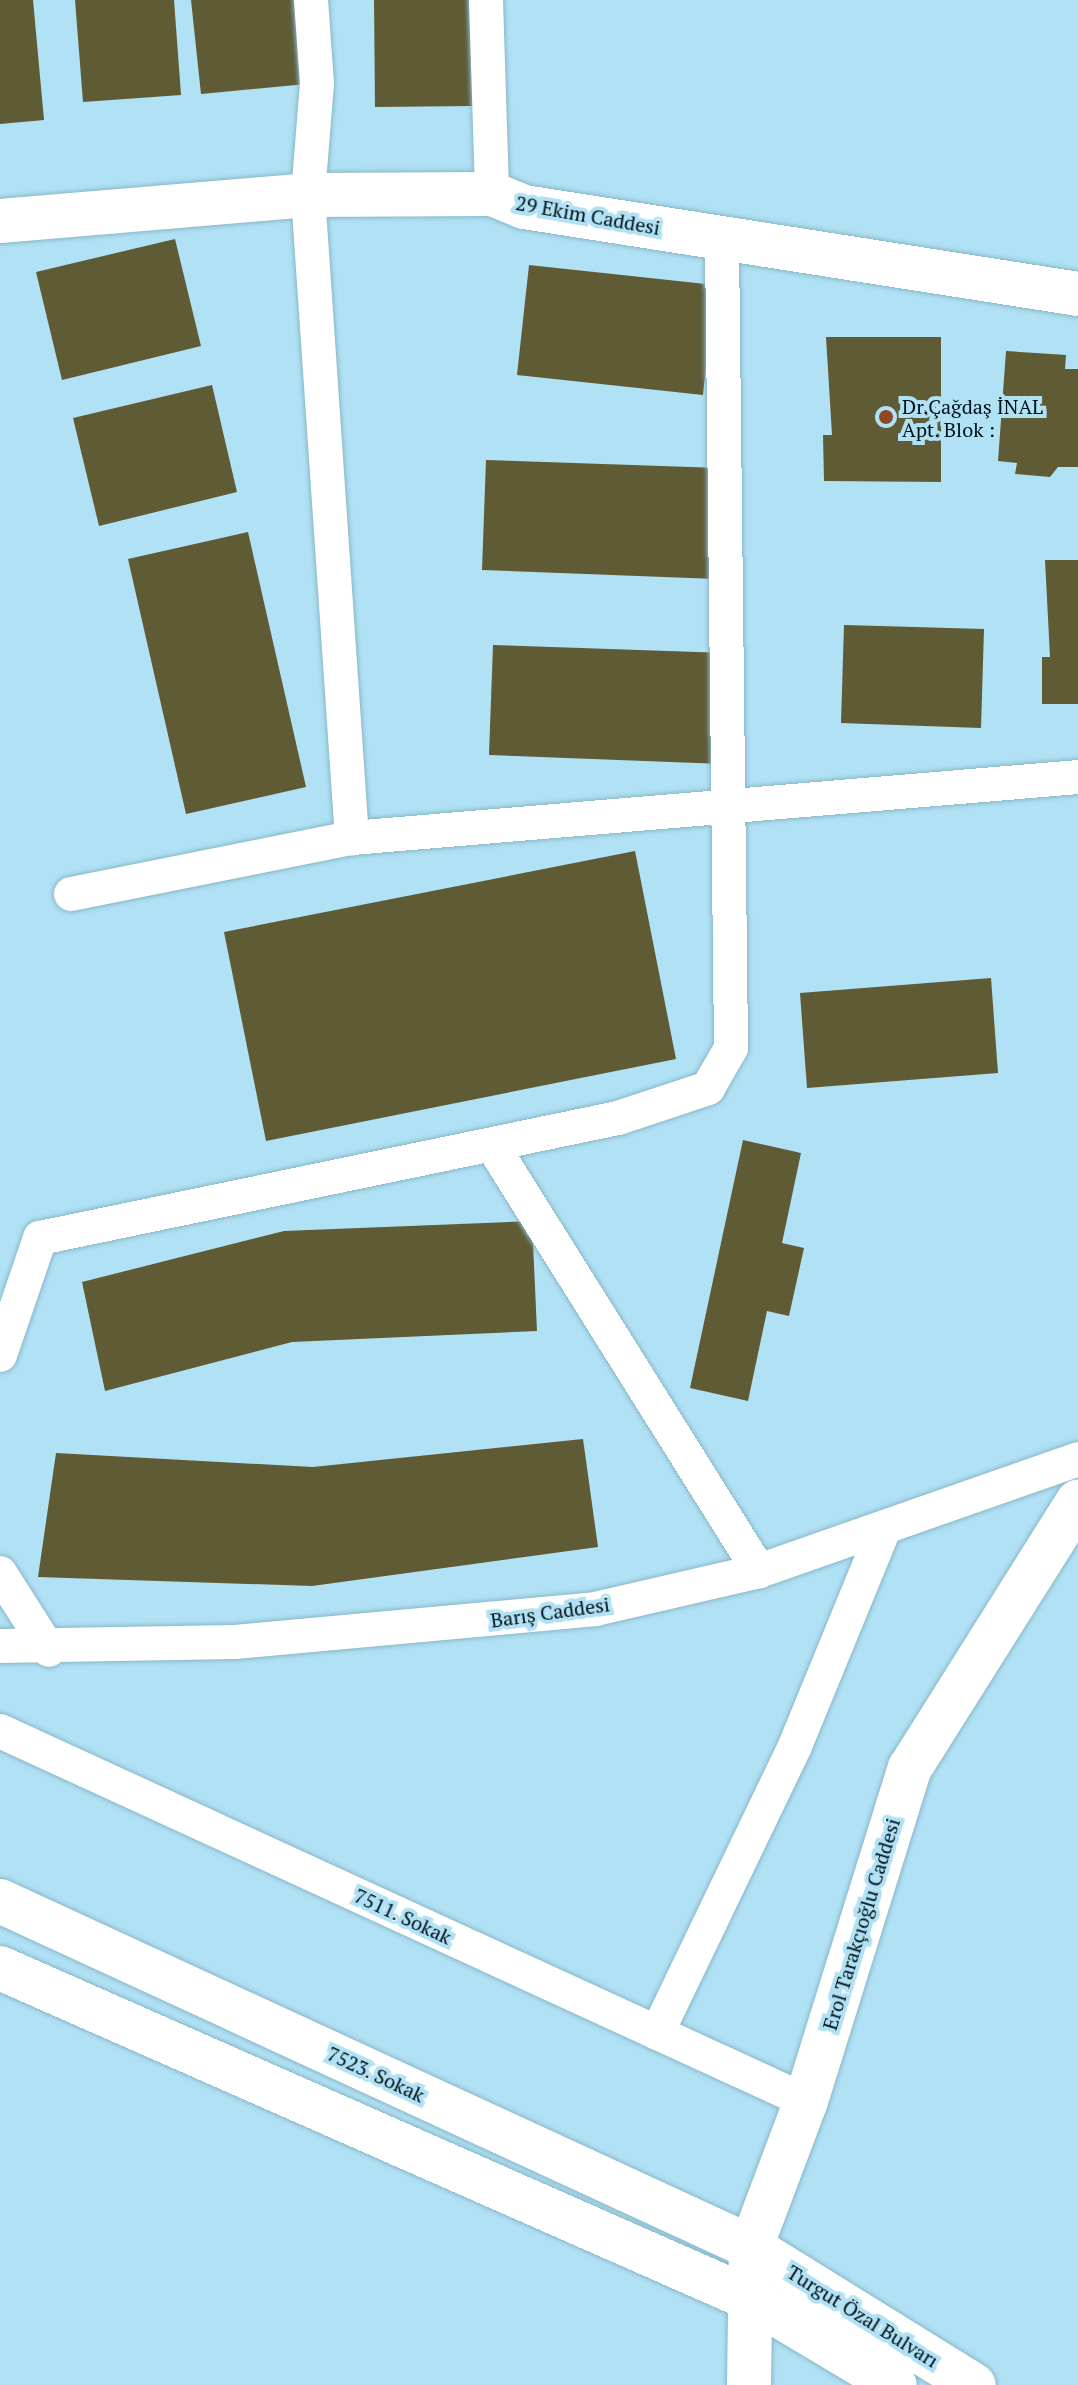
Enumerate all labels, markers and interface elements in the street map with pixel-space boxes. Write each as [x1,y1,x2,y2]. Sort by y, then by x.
street label: 29 Ekim Caddesi [514,190,662,240]
place label: Dr.Çağdaş İNAL Apt. Blok : [902,394,1043,441]
marker: Dr.Çağdaş İNAL Apt. Blok : [877,408,895,426]
street label: Barış Caddesi [489,1592,611,1632]
street label: Erol Tarakçıoğlu Caddesi [817,1815,905,2033]
street label: 7511. Sokak [350,1883,456,1949]
street label: 7523. Sokak [323,2041,429,2107]
street label: Turgut Özal Bulvarı [783,2260,943,2372]

